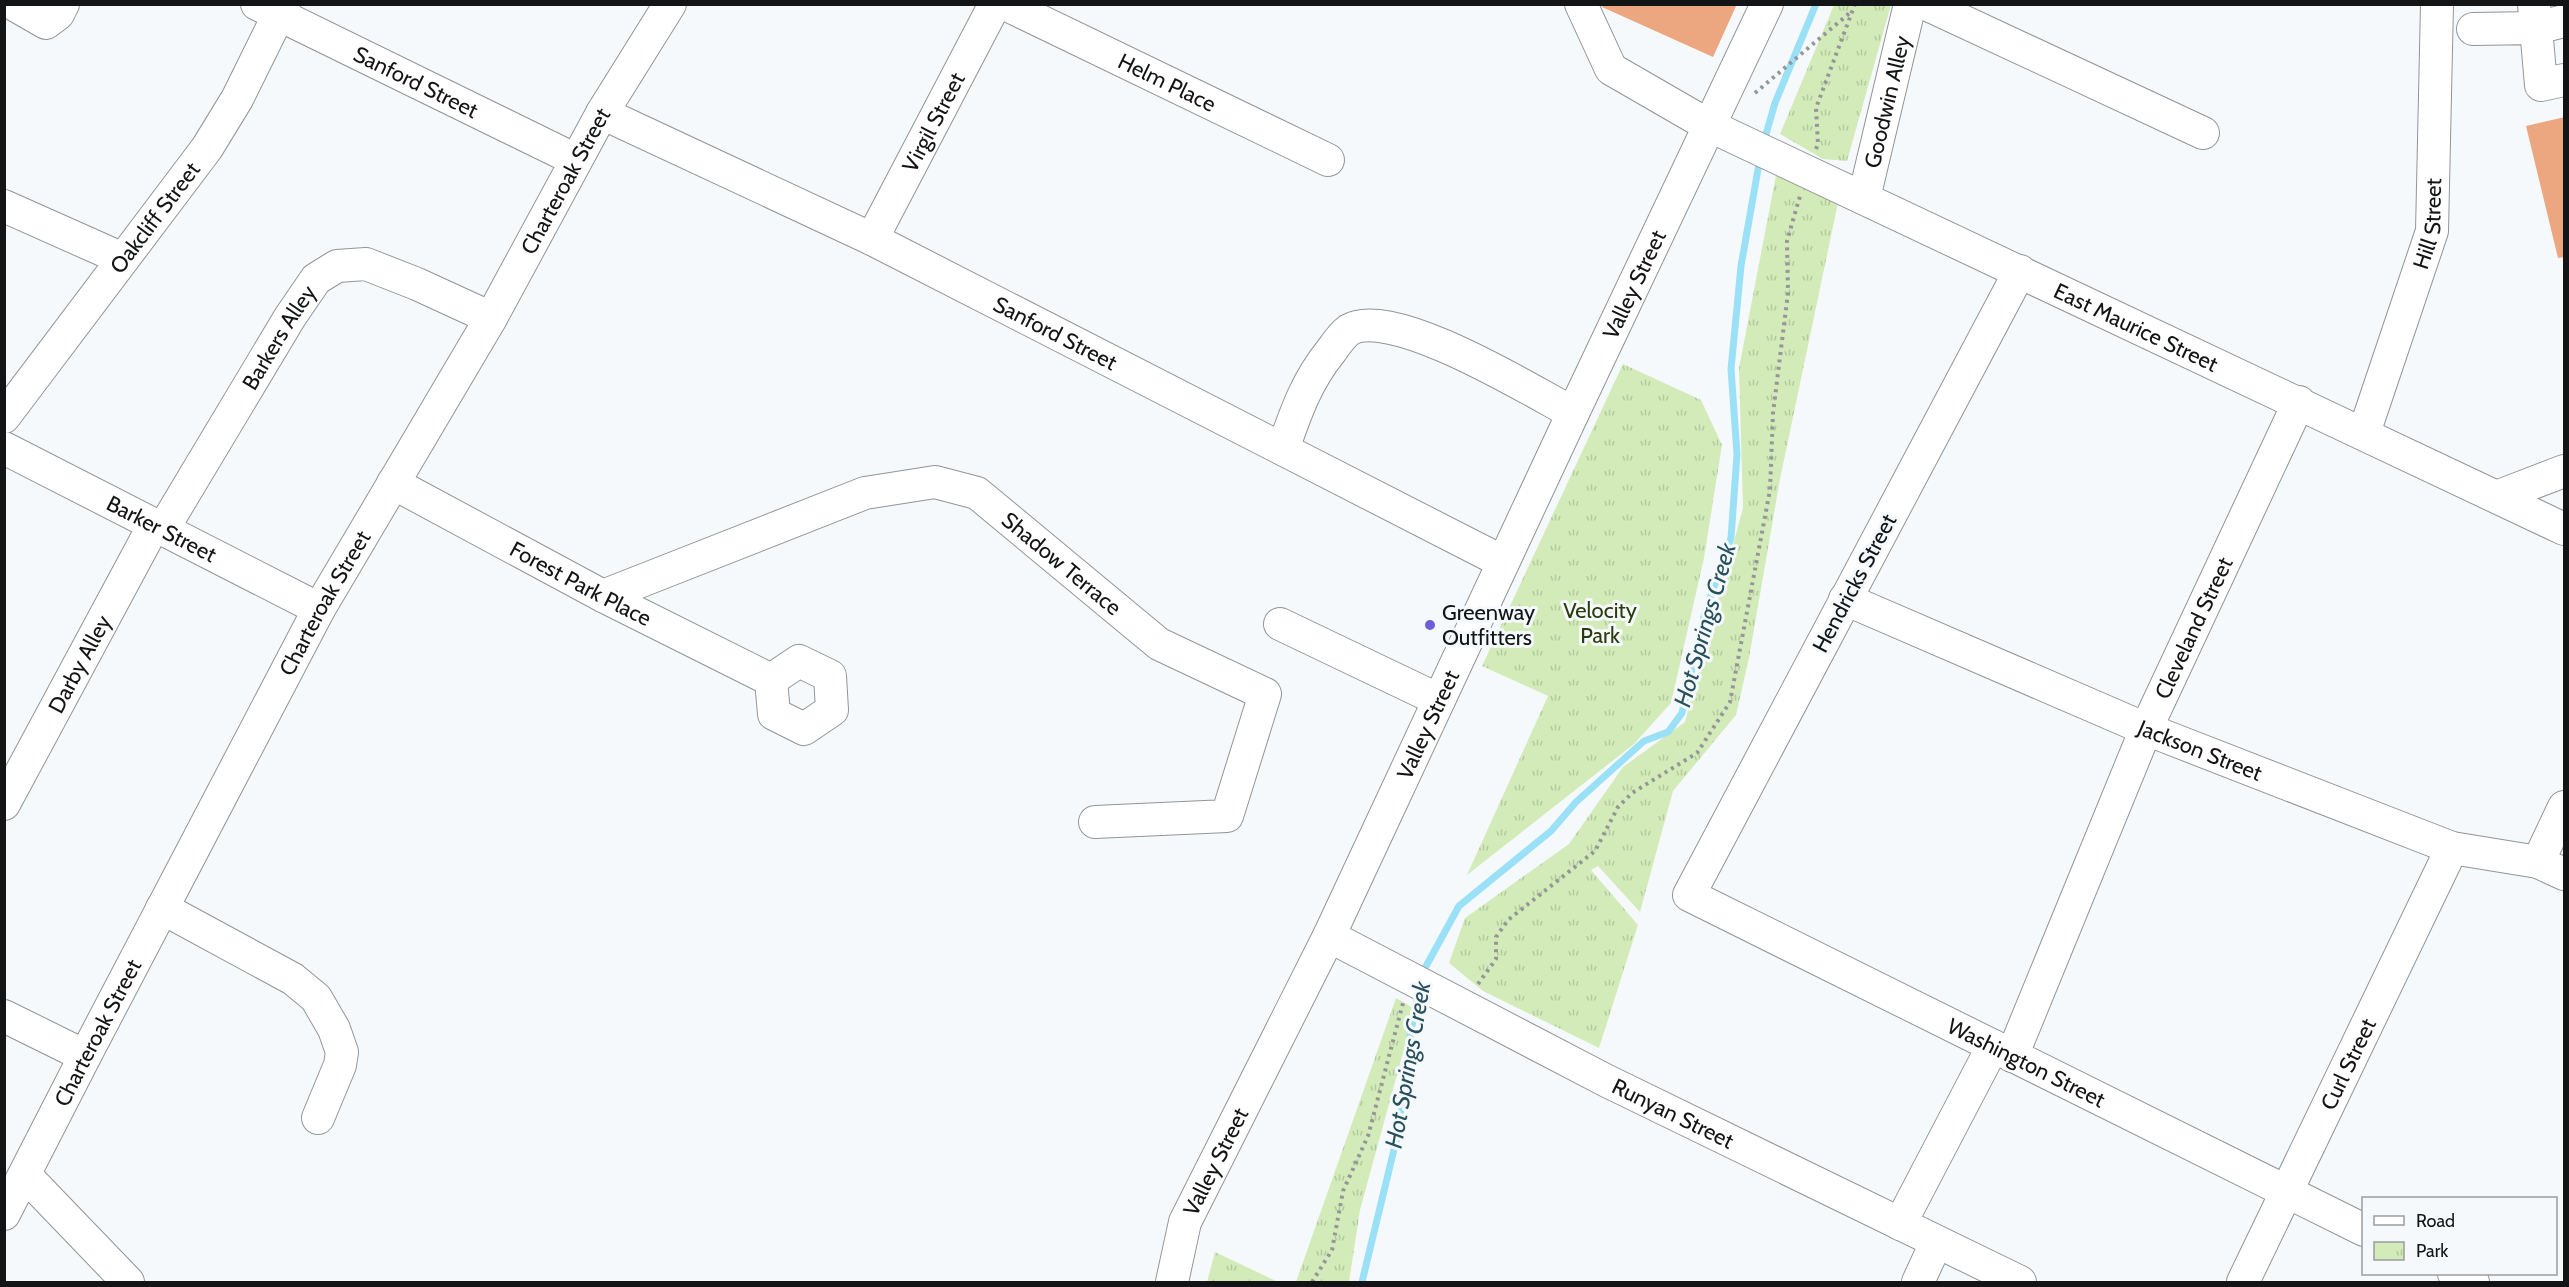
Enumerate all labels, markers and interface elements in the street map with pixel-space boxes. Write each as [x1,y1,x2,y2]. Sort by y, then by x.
street label: Goodwin Alley [1859,33,1916,171]
street label: Sanford Street [349,40,483,124]
street label: Helm Place [1114,48,1220,118]
street label: Virgil Street [896,67,971,177]
street label: Charteroak Street [515,102,616,259]
street label: Oakcliff Street [104,156,206,279]
street label: Hill Street [2407,177,2447,273]
street label: Valley Street [1597,225,1672,343]
street label: East Maurice Street [2050,277,2223,378]
street label: Barkers Alley [237,280,322,395]
street label: Sanford Street [989,291,1122,376]
street label: Barker Street [102,490,221,569]
street label: Shadow Terrace [996,506,1127,621]
street label: Hendricks Street [1807,509,1903,657]
street label: Charteroak Street [274,525,377,680]
street label: Forest Park Place [505,536,656,632]
water label: Hot Springs Creek [1667,539,1742,710]
street label: Cleveland Street [2149,552,2239,703]
park label: Velocity Park [1563,597,1637,649]
place label: Greenway Outfitters [1442,599,1535,651]
street label: Darby Alley [42,611,117,718]
marker: Greenway Outfitters [1423,618,1437,632]
street label: Valley Street [1391,665,1465,784]
street label: Jackson Street [2133,714,2266,787]
street label: Charteroak Street [48,954,148,1111]
water label: Hot Springs Creek [1379,978,1437,1151]
street label: Washington Street [1943,1012,2110,1114]
street label: Curl Street [2315,1013,2382,1114]
street label: Runyan Street [1608,1073,1739,1155]
street label: Valley Street [1177,1103,1255,1220]
legend [2362,1197,2557,1275]
text: Road [2416,1210,2455,1232]
text: Park [2416,1240,2449,1262]

